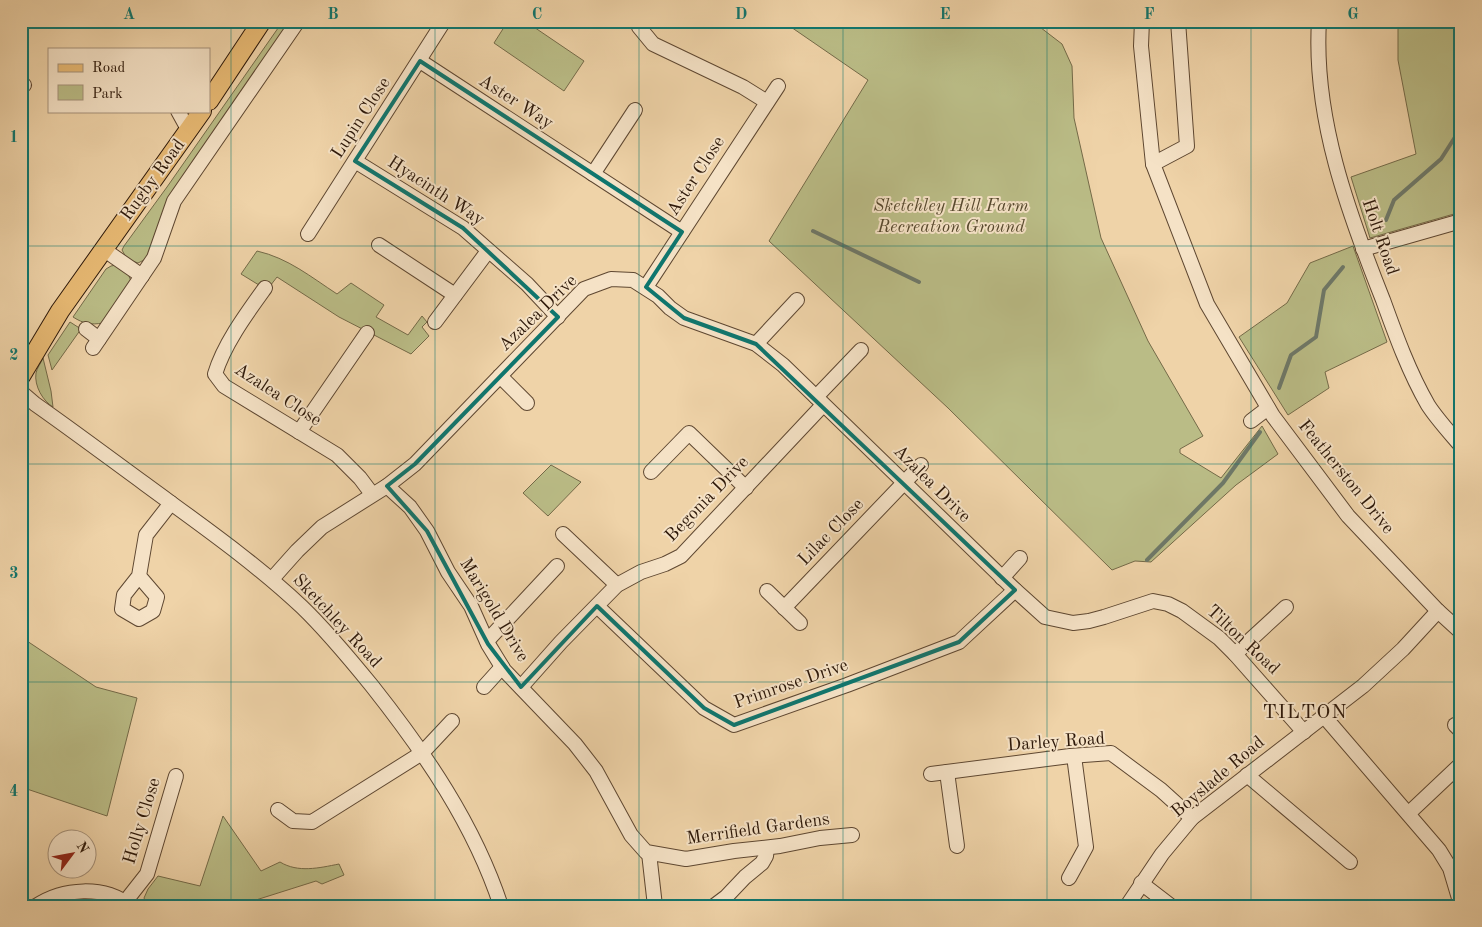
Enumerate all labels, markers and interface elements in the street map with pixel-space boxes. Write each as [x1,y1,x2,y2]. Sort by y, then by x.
text: A [123,7,135,23]
text: B [327,7,339,23]
text: C [532,7,542,23]
text: D [735,7,747,23]
text: E [939,7,951,23]
text: F [1144,7,1155,23]
text: G [1347,7,1359,23]
legend [48,48,210,112]
text: Road [92,61,126,76]
street label: Aster Way [476,71,557,133]
street label: Lupin Close [328,74,394,162]
text: Park [92,87,123,102]
text: 1 [9,130,19,146]
street label: Aster Close [664,133,728,219]
street label: Rugby Road [117,136,189,224]
street label: Hyacinth Way [384,153,488,229]
park label: Sketchley Hill Farm Recreation Ground [873,197,1029,236]
street label: Holt Road [1359,197,1401,277]
street label: Azalea Drive [495,271,581,355]
text: 2 [9,348,19,364]
street label: Azalea Close [231,360,325,430]
street label: Featherston Drive [1295,417,1397,537]
street label: Azalea Drive [890,442,974,526]
street label: Begonia Drive [662,453,752,545]
street label: Lilac Close [795,495,867,569]
street label: Marigold Drive [456,555,532,665]
text: 3 [9,566,19,582]
street label: Sketchley Road [289,571,385,671]
street label: Tilton Road [1203,602,1283,678]
street label: Primrose Drive [732,656,850,712]
district label: TILTON [1262,703,1348,723]
street label: Darley Road [1006,730,1106,754]
street label: Boyslade Road [1168,733,1268,821]
street label: Holly Close [120,776,164,866]
text: 4 [9,784,19,800]
street label: Merrifield Gardens [685,810,831,848]
north arrow [48,830,98,880]
text: N [73,839,91,856]

